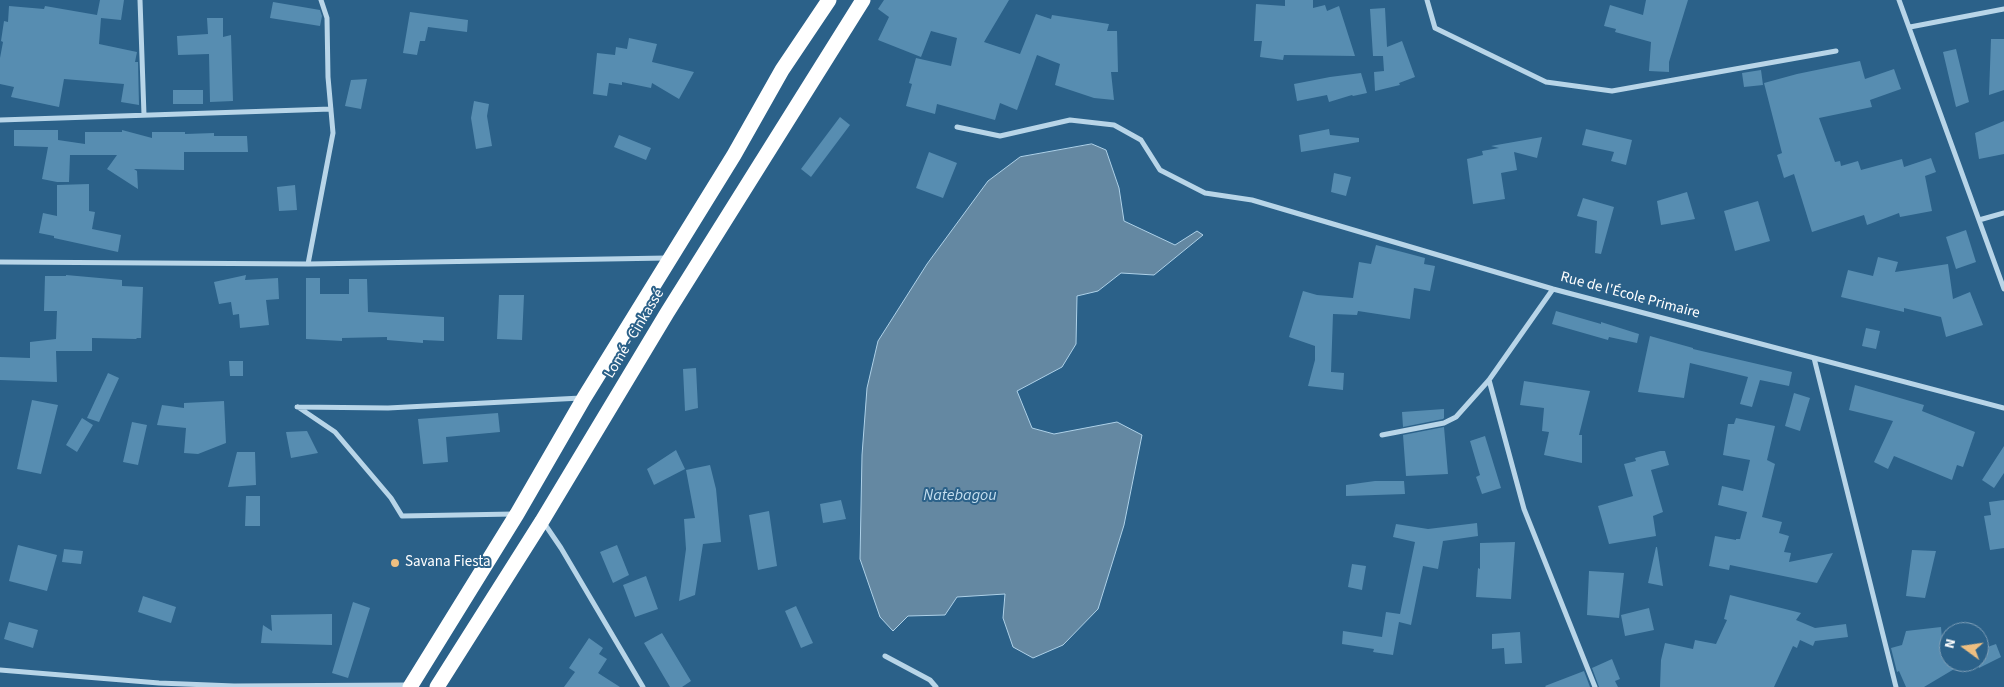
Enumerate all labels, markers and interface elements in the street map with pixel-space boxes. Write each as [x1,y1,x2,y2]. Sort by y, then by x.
street label: Rue de l'École Primaire [1558,269,1702,323]
street label: Lomé - Cinkassé [601,286,669,382]
water label: Natebagou [923,486,997,506]
place label: Savana Fiesta [405,554,490,572]
marker: Savana Fiesta [389,557,401,569]
north arrow [1939,622,1989,672]
text: N [1940,637,1961,651]

